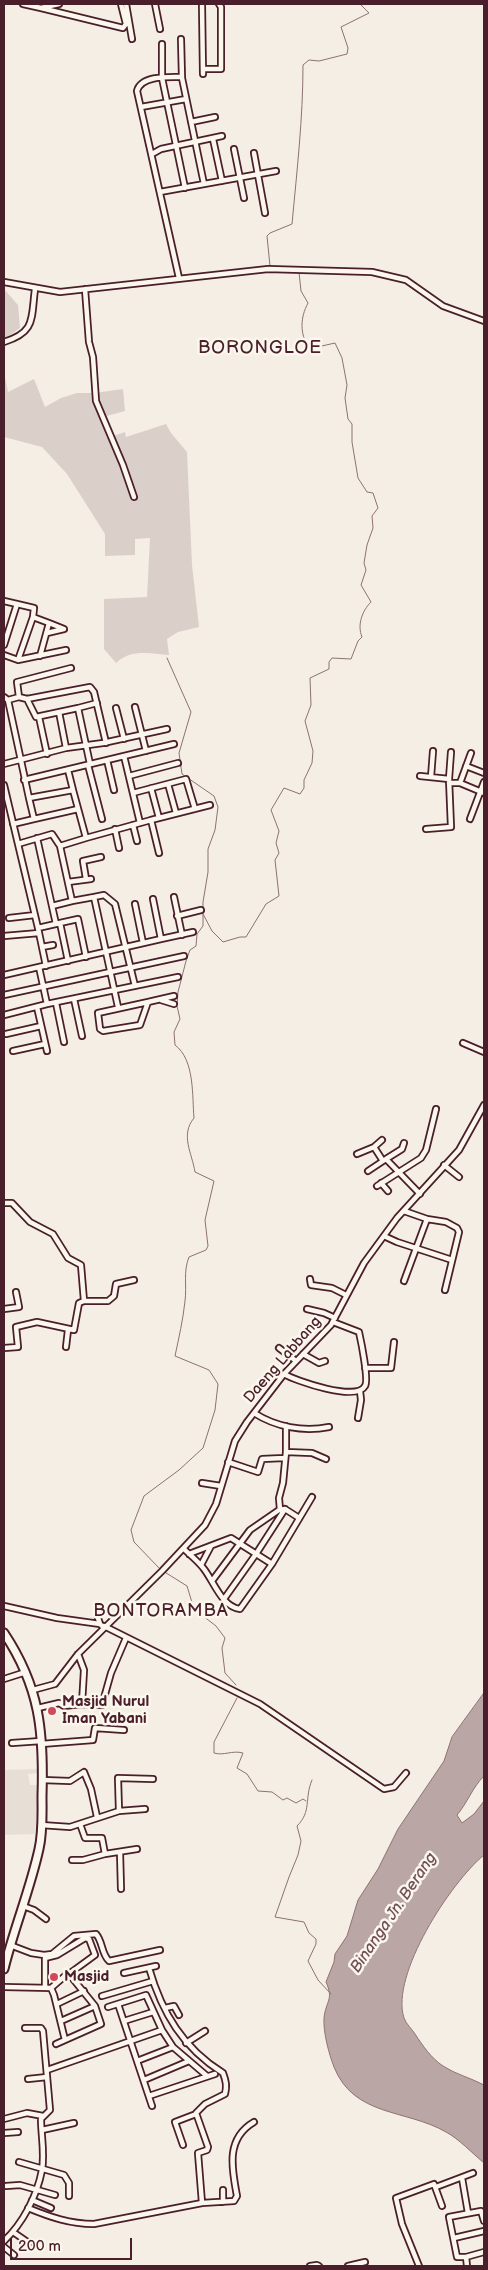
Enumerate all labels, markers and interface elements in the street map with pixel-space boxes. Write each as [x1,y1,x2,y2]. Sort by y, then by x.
district label: BORONGLOE [197,337,323,359]
street label: Daeng Labbang [241,1313,325,1407]
district label: BONTORAMBA [92,1600,230,1622]
place label: Masjid Nurul Iman Yabani [62,1693,149,1728]
marker: Masjid Nurul Iman Yabani [46,1705,58,1717]
water label: Binanga Jn. Berang [347,1849,441,1977]
place label: Masjid [64,1968,109,1986]
marker: Masjid [48,1971,60,1983]
scale bar [12,2228,135,2260]
text: 200 m [18,2237,61,2256]

